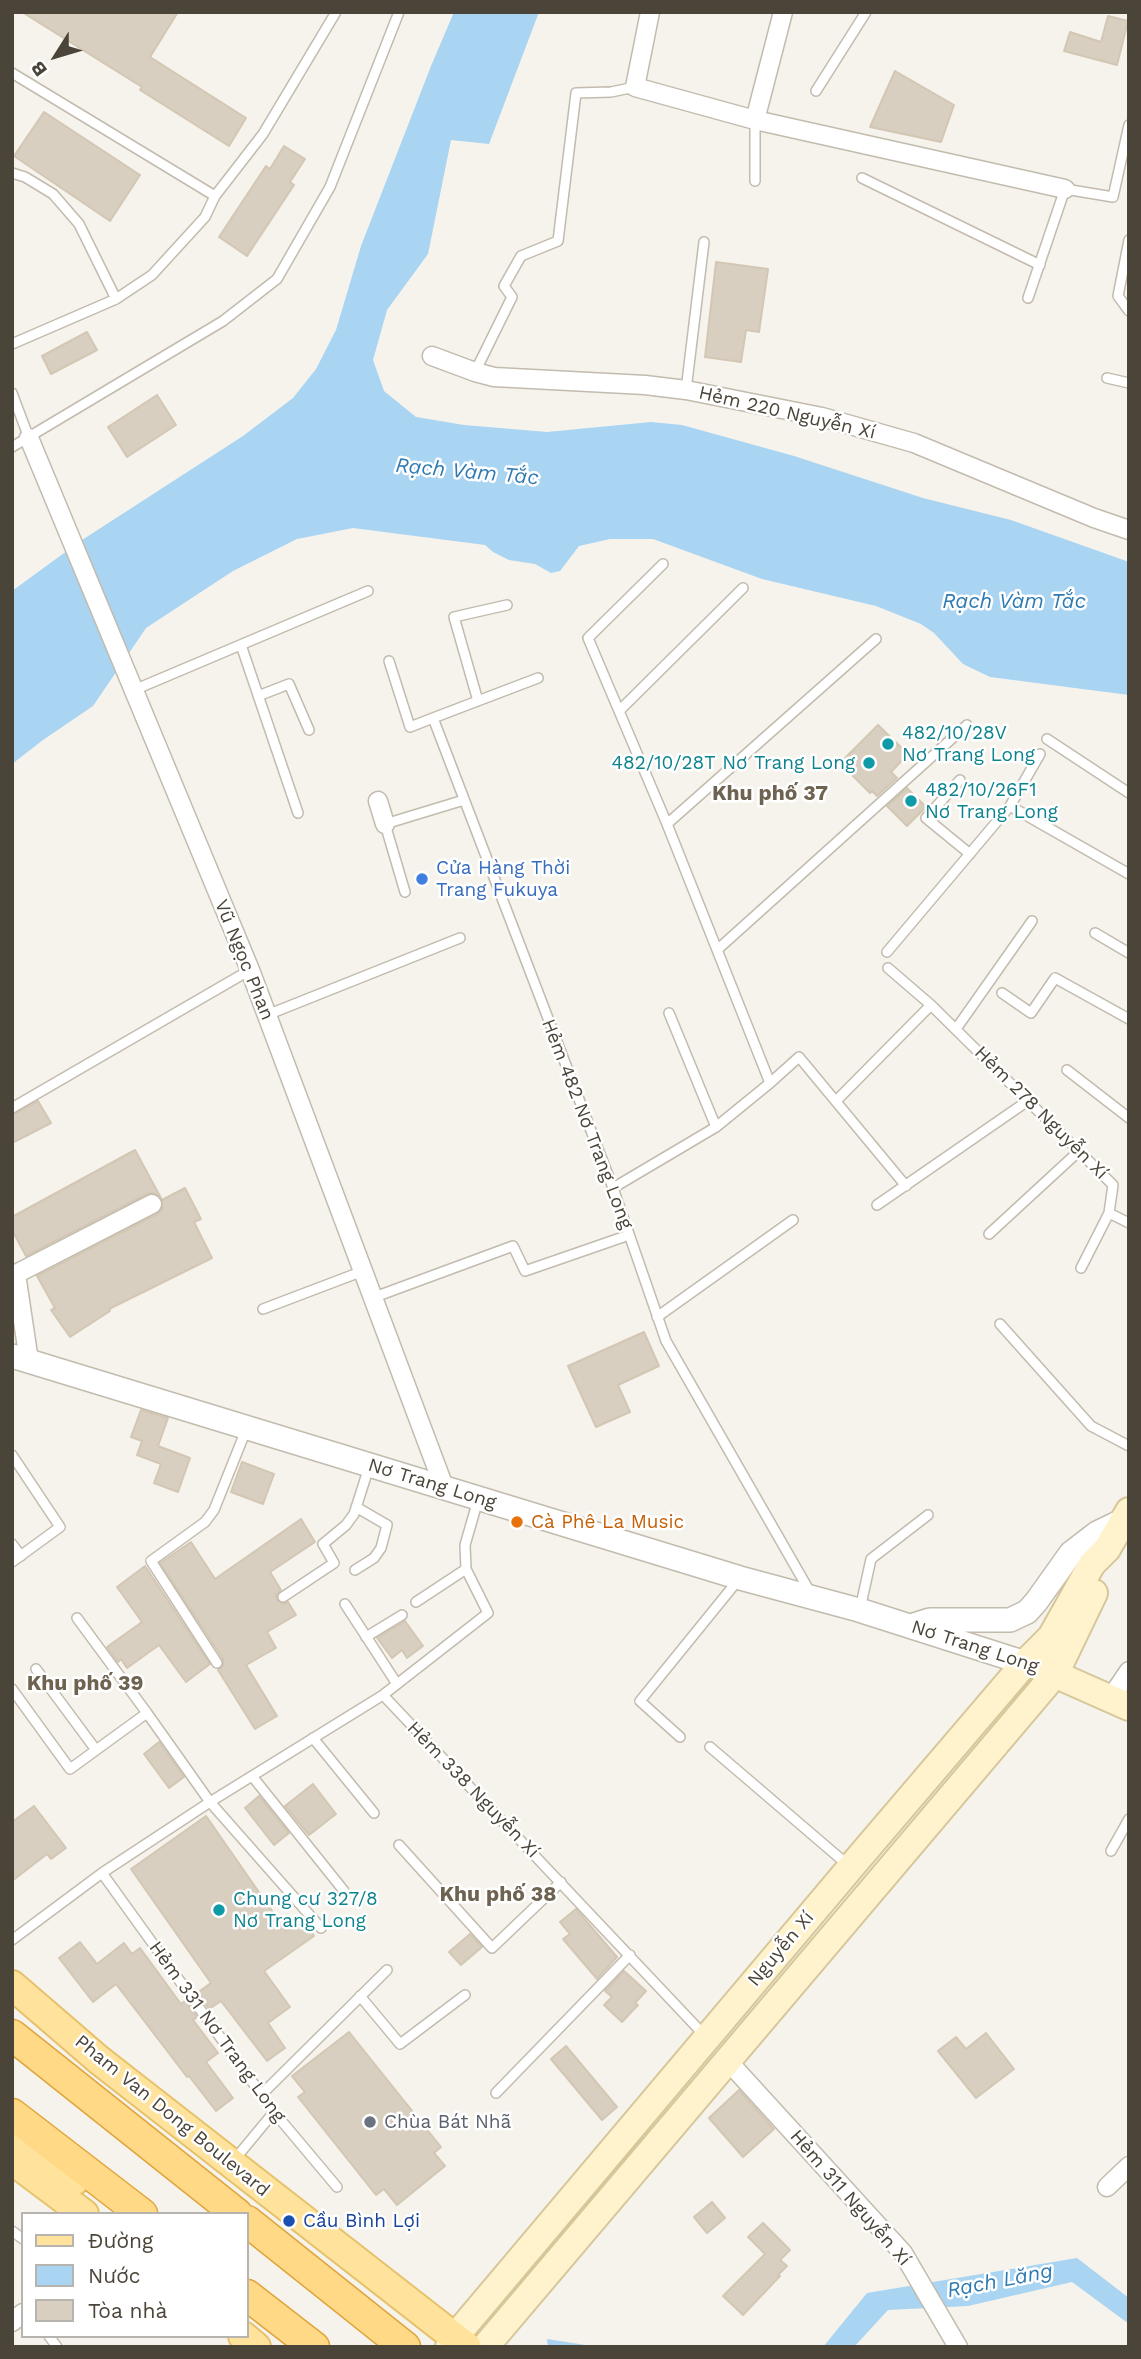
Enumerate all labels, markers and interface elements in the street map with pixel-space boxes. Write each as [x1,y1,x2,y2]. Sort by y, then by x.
north arrow [21,21,91,91]
text: B [26,57,52,81]
street label: Hẻm 220 Nguyễn Xí [696,382,878,444]
water label: Rạch Vàm Tắc [394,453,540,491]
water label: Rạch Vàm Tắc [942,589,1086,615]
place label: 482/10/28V Nơ Trang Long [902,722,1035,766]
marker: 482/10/28V Nơ Trang Long [880,736,896,752]
place label: 482/10/28T Nơ Trang Long [612,752,855,774]
marker: 482/10/28T Nơ Trang Long [861,755,877,771]
place label: 482/10/26F1 Nơ Trang Long [925,779,1058,823]
district label: Khu phố 37 [712,781,828,807]
marker: 482/10/26F1 Nơ Trang Long [903,793,919,809]
place label: Cửa Hàng Thời Trang Fukuya [436,857,570,901]
marker: Cửa Hàng Thời Trang Fukuya [414,871,430,887]
street label: Vũ Ngọc Phan [209,896,279,1024]
street label: Hẻm 482 Nơ Trang Long [536,1016,638,1232]
street label: Hẻm 278 Nguyễn Xí [969,1041,1113,1185]
street label: Nơ Trang Long [365,1454,499,1514]
place label: Cà Phê La Music [531,1511,684,1533]
marker: Cà Phê La Music [509,1514,525,1530]
street label: Nơ Trang Long [908,1616,1042,1678]
district label: Khu phố 39 [27,1671,143,1697]
street label: Hẻm 338 Nguyễn Xí [402,1717,544,1863]
district label: Khu phố 38 [440,1882,556,1908]
place label: Chung cư 327/8 Nơ Trang Long [233,1888,378,1932]
marker: Chung cư 327/8 Nơ Trang Long [211,1902,227,1918]
street label: Nguyễn Xí [743,1907,819,1991]
street label: Hẻm 331 Nơ Trang Long [144,1937,290,2127]
street label: Pham Van Dong Boulevard [70,2030,274,2202]
place label: Chùa Bát Nhã [384,2111,511,2133]
marker: Chùa Bát Nhã [362,2114,378,2130]
street label: Hẻm 311 Nguyễn Xí [785,2125,915,2271]
place label: Cầu Bình Lợi [303,2210,420,2232]
legend [21,2212,248,2338]
marker: Cầu Bình Lợi [281,2213,297,2229]
text: Đường [88,2228,153,2253]
water label: Rạch Lăng [945,2258,1055,2304]
text: Nước [88,2263,141,2288]
text: Tòa nhà [88,2298,167,2323]

